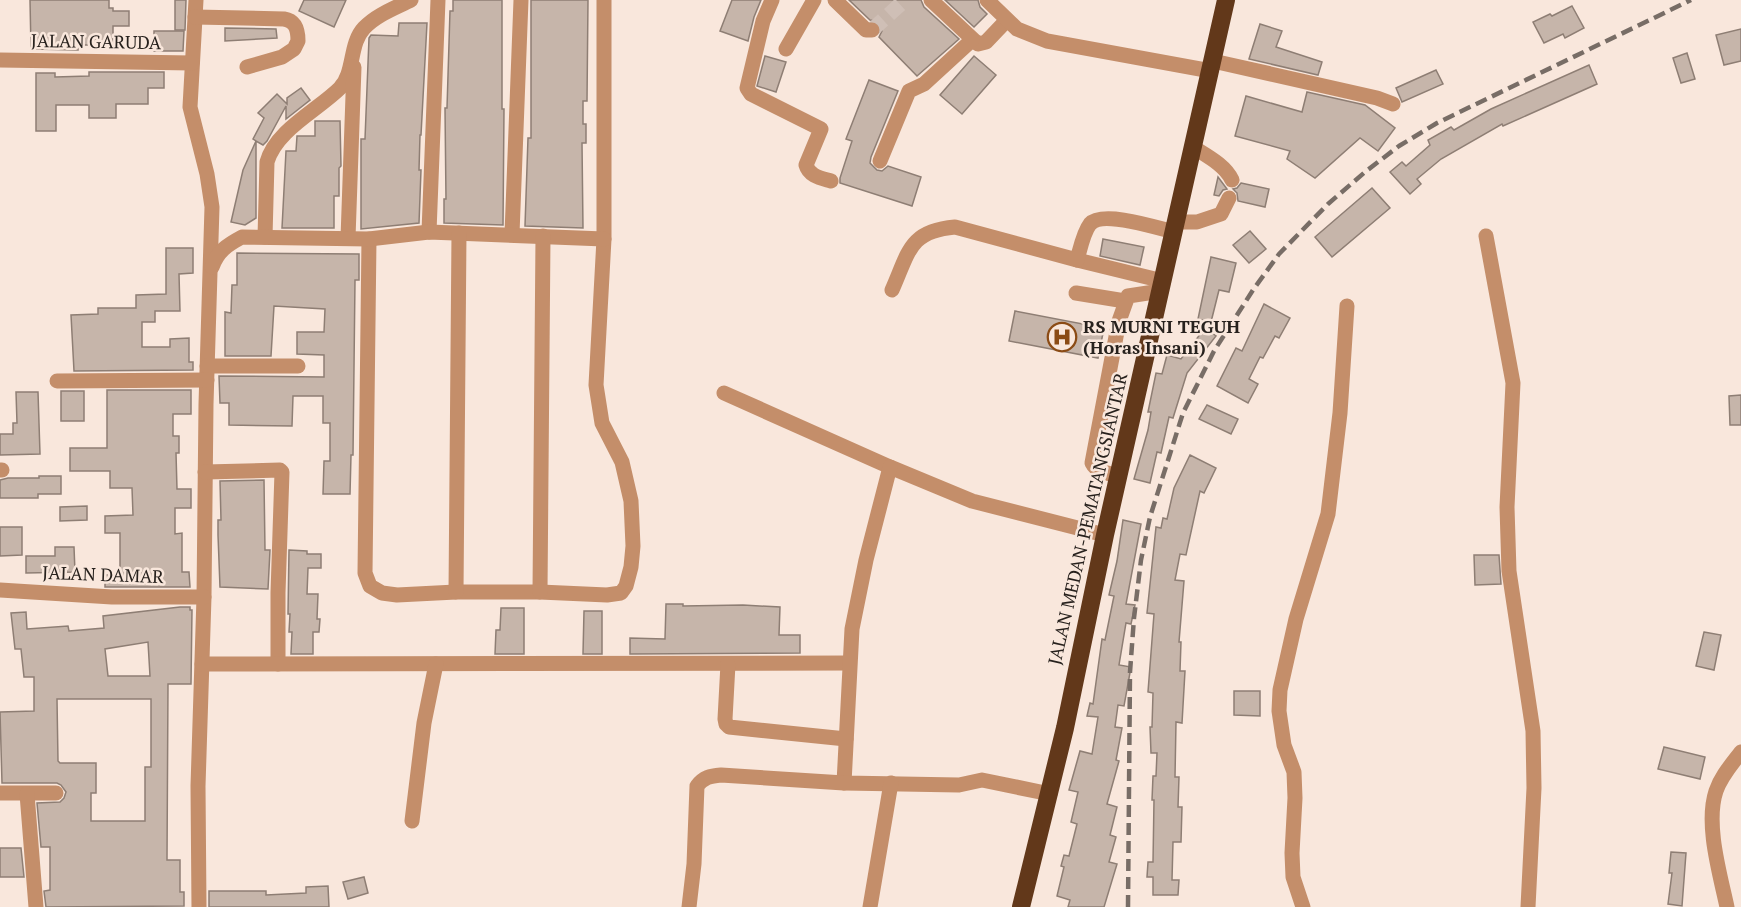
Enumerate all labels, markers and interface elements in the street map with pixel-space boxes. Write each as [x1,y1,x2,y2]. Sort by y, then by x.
street label: JALAN GARUDA [31,28,162,54]
place label: RS MURNI TEGUH (Horas Insani) [1083,314,1240,359]
hospital icon: RS MURNI TEGUH (Horas Insani) [1046,321,1078,353]
street label: JALAN MEDAN-PEMATANGSIANTAR [1042,370,1132,667]
street label: JALAN DAMAR [42,560,165,588]

